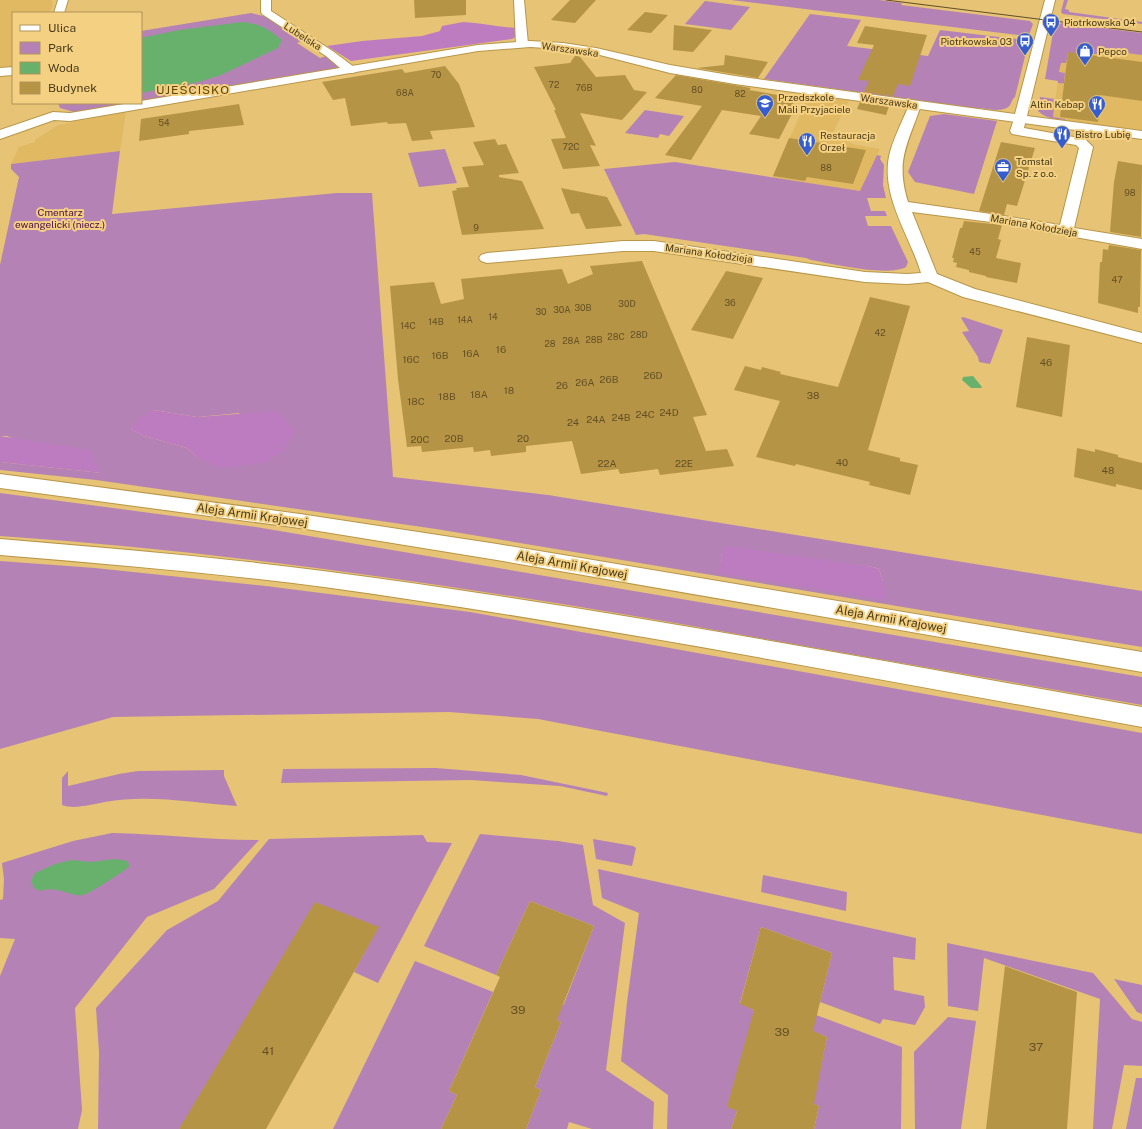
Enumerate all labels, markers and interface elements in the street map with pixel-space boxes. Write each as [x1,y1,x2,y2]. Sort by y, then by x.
legend [12,12,142,104]
bus stop icon: Piotrkowska 04 [1041,12,1061,37]
place label: Piotrkowska 04 [1064,16,1136,28]
street label: Lubelska [282,19,324,53]
text: Ulica [48,21,76,35]
bus stop icon: Piotrkowska 03 [1015,31,1035,56]
place label: Piotrkowska 03 [940,35,1012,47]
street label: Warszawska [541,39,599,59]
text: Park [48,41,74,55]
shop icon: Pepco [1075,41,1095,66]
place label: Pepco [1098,45,1127,57]
text: Woda [48,61,79,75]
house number: 70 [431,69,442,80]
house number: 72 [549,79,559,90]
text: Budynek [48,81,97,95]
house number: 76B [576,82,592,93]
district label: UJEŚCISKO [156,83,230,97]
house number: 80 [691,84,703,95]
house number: 68A [396,87,414,98]
house number: 82 [734,88,746,99]
place label: Przedszkole Mali Przyjaciele [778,91,851,115]
street label: Warszawska [860,91,918,111]
school or university icon: Przedszkole Mali Przyjaciele [755,93,775,118]
restaurant icon: Altin Kebap [1087,94,1107,119]
place label: Altin Kebap [1030,98,1084,110]
house number: 54 [158,117,170,128]
restaurant icon: Bistro Lubię [1052,124,1072,149]
place label: Bistro Lubię [1075,128,1131,140]
place label: Restauracja Orzeł [820,129,875,153]
restaurant icon: Restauracja Orzeł [797,131,817,156]
house number: 72C [562,141,580,152]
place label: Tomstal Sp. z o.o. [1016,155,1056,179]
office icon: Tomstal Sp. z o.o. [993,157,1013,182]
house number: 88 [820,162,832,173]
house number: 98 [1124,187,1136,198]
park label: Cmentarz ewangelicki (niecz.) [15,206,105,230]
street label: Mariana Kołodzieja [990,211,1078,239]
house number: 9 [473,222,479,233]
street label: Mariana Kołodzieja [665,241,753,265]
house number: 45 [969,246,981,257]
house number: 47 [1111,274,1123,285]
house number: 36 [724,297,736,308]
house number: 30D [618,298,636,309]
house number: 30B [574,302,592,313]
house number: 30A [553,304,571,315]
house number: 30 [535,306,547,317]
house number: 14 [488,311,498,322]
house number: 14A [457,314,473,325]
house number: 14B [428,316,444,327]
house number: 14C [400,320,416,331]
house number: 42 [874,327,886,338]
house number: 28D [630,329,648,340]
house number: 28C [607,331,625,342]
house number: 28B [585,334,603,345]
house number: 28A [562,335,580,346]
house number: 28 [544,338,556,349]
house number: 16 [496,343,506,355]
house number: 16A [462,347,480,359]
house number: 16B [431,349,449,361]
house number: 16C [402,353,420,365]
house number: 46 [1040,356,1052,368]
house number: 26D [643,369,663,381]
house number: 26B [600,373,619,385]
house number: 26A [575,376,595,388]
house number: 26 [556,379,568,391]
house number: 18 [504,384,514,396]
house number: 18A [470,388,488,400]
house number: 38 [807,389,819,401]
house number: 18B [438,390,456,402]
house number: 18C [407,395,425,407]
house number: 24D [659,406,679,418]
house number: 24C [635,408,655,420]
house number: 24B [612,411,631,423]
house number: 24A [586,413,606,425]
house number: 24 [567,416,579,428]
house number: 20B [445,432,464,444]
house number: 20 [517,432,529,444]
house number: 20C [411,433,430,445]
house number: 40 [836,456,848,468]
house number: 22A [597,457,617,469]
house number: 22E [675,457,693,469]
house number: 48 [1102,464,1114,476]
street label: Aleja Armii Krajowej [195,500,309,530]
street label: Aleja Armii Krajowej [516,548,628,582]
street label: Aleja Armii Krajowej [835,602,947,636]
house number: 39 [511,1003,525,1017]
house number: 39 [775,1025,789,1039]
house number: 37 [1029,1040,1043,1054]
house number: 41 [262,1044,274,1058]

